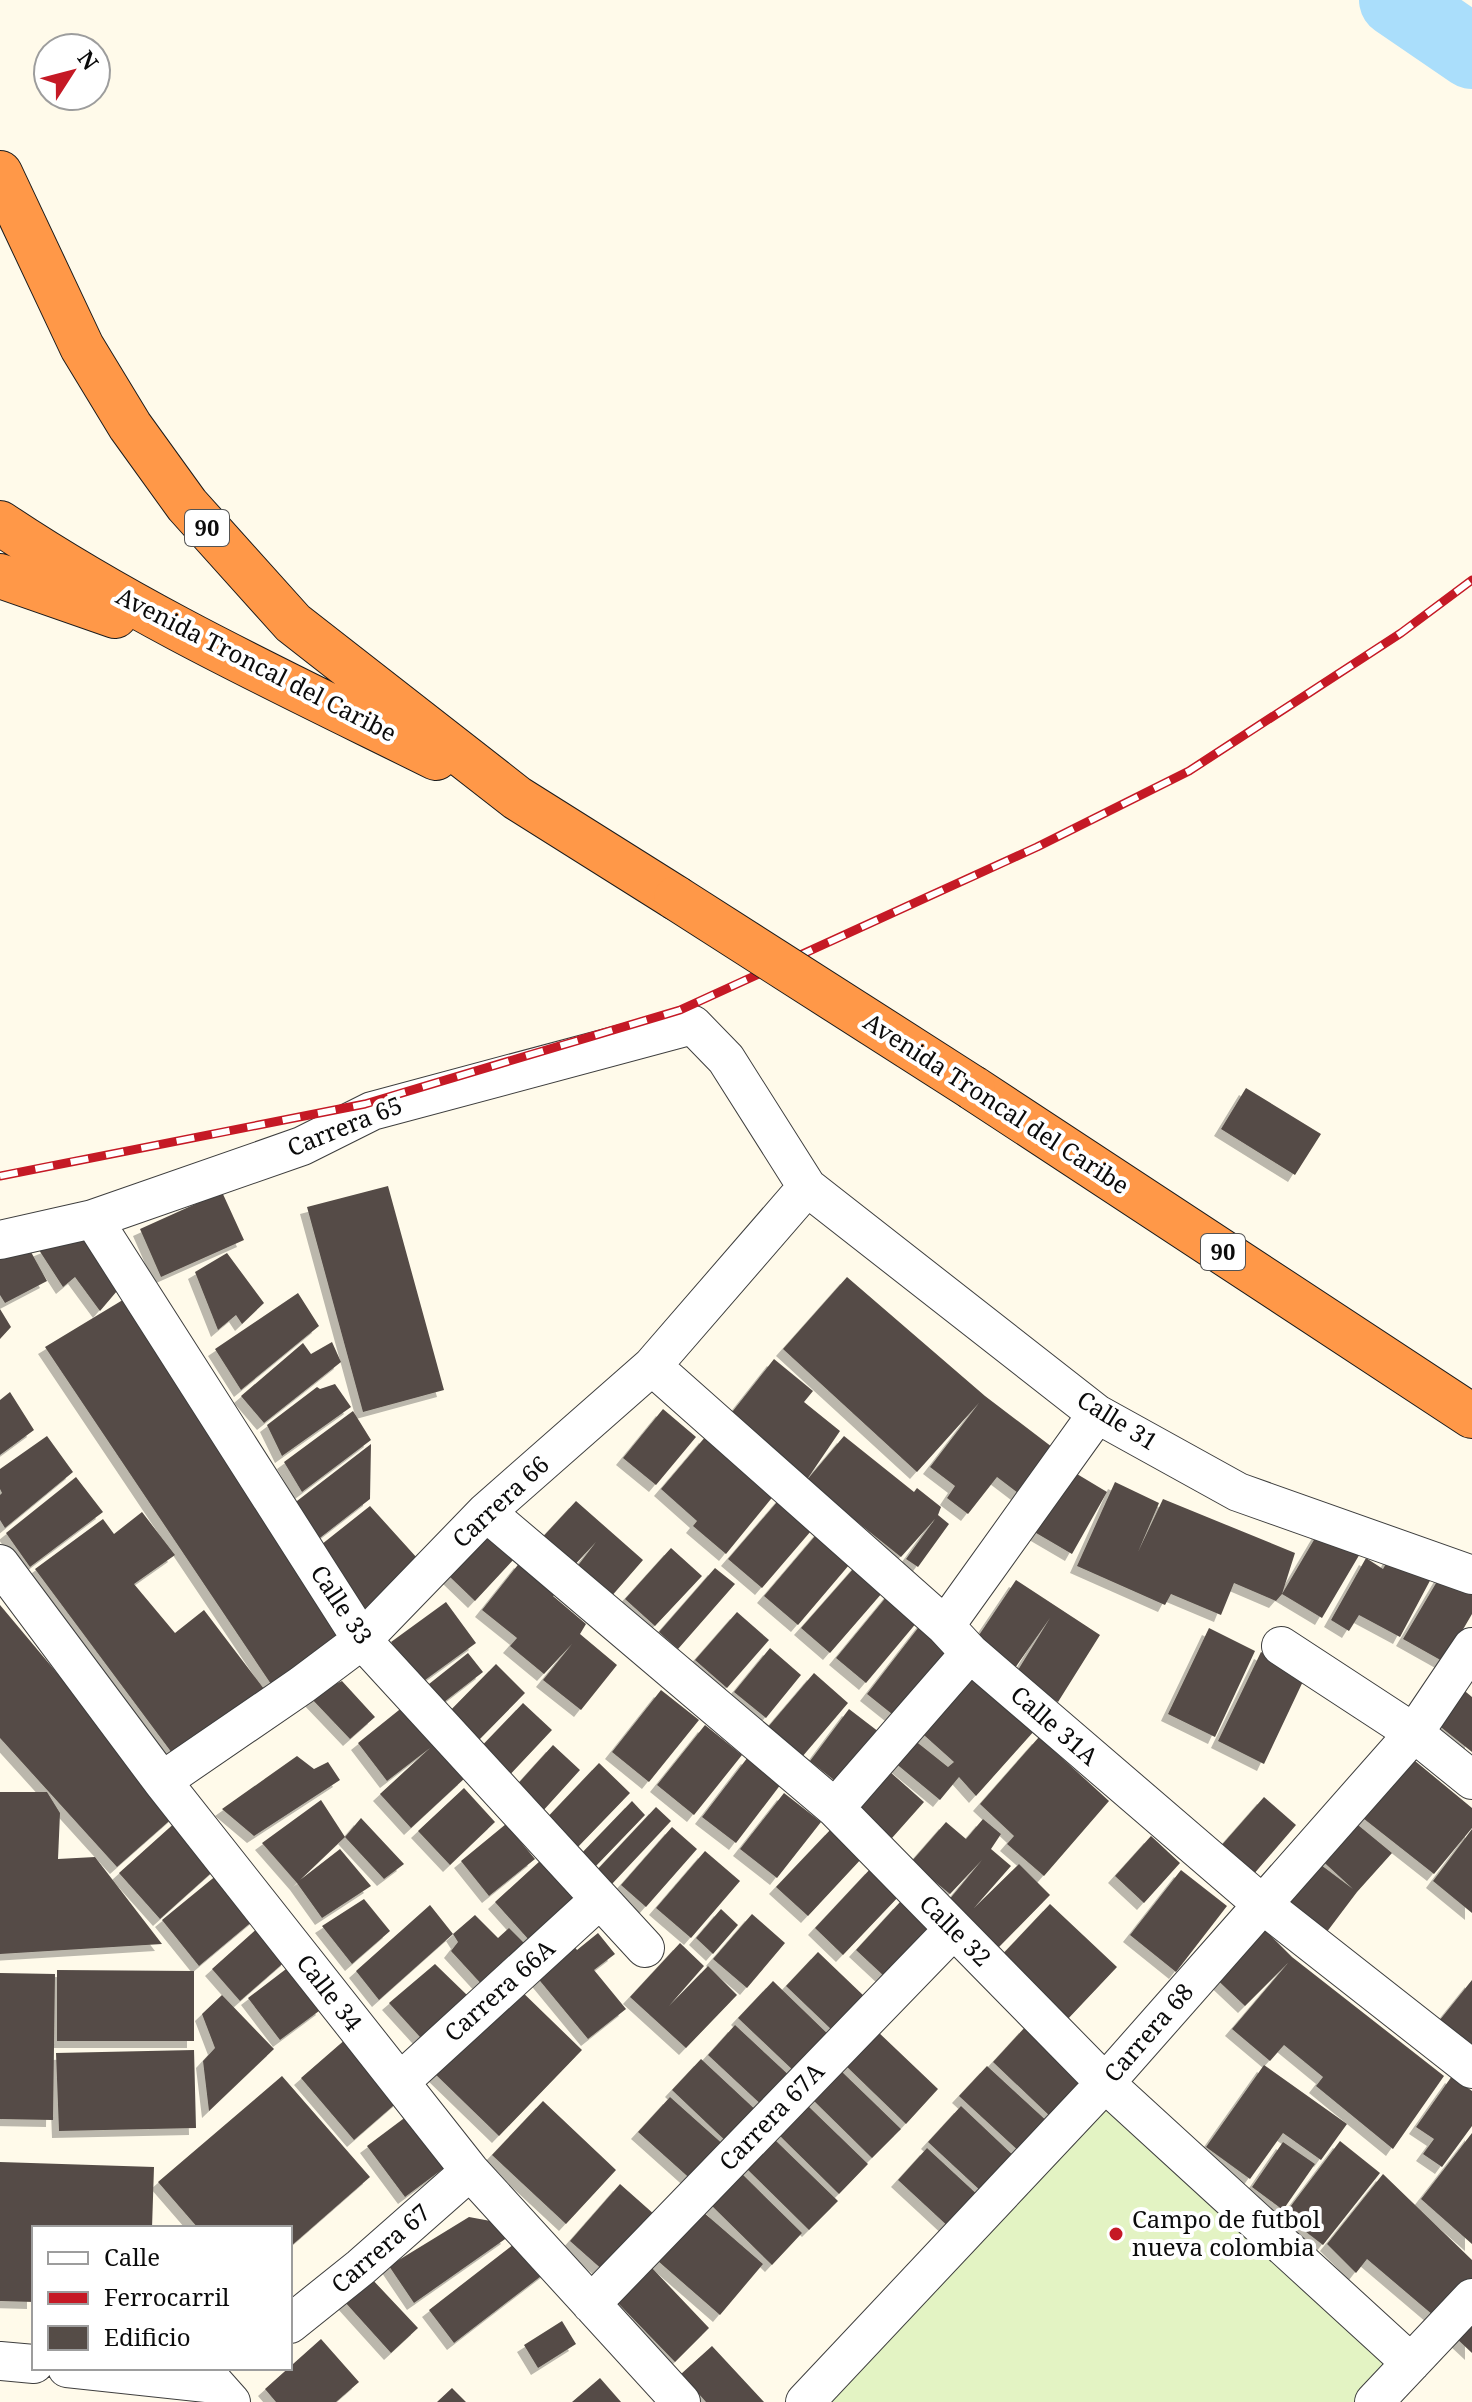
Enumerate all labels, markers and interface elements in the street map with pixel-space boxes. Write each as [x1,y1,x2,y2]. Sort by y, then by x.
north arrow [32,32,112,112]
text: N [72,44,106,75]
road number: 90 [185,510,229,546]
street label: Avenida Troncal del Caribe [111,579,402,749]
street label: Avenida Troncal del Caribe [858,1004,1136,1201]
street label: Carrera 65 [282,1088,407,1164]
road number: 90 [1201,1234,1245,1270]
street label: Calle 31 [1071,1382,1164,1457]
street label: Carrera 66 [444,1448,556,1554]
street label: Calle 33 [304,1558,381,1650]
street label: Calle 31A [1004,1678,1106,1772]
street label: Calle 32 [913,1887,999,1973]
street label: Carrera 66A [437,1931,561,2048]
street label: Calle 34 [290,1947,371,2038]
street label: Carrera 68 [1096,1975,1200,2089]
street label: Carrera 67A [711,2055,831,2177]
street label: Carrera 67 [323,2196,437,2300]
place label: Campo de futbol nueva colombia [1132,2202,1321,2263]
marker: Campo de futbol nueva colombia [1107,2225,1125,2243]
legend [32,2226,292,2370]
text: Calle [104,2240,160,2273]
text: Ferrocarril [104,2280,230,2313]
text: Edificio [104,2320,191,2353]

